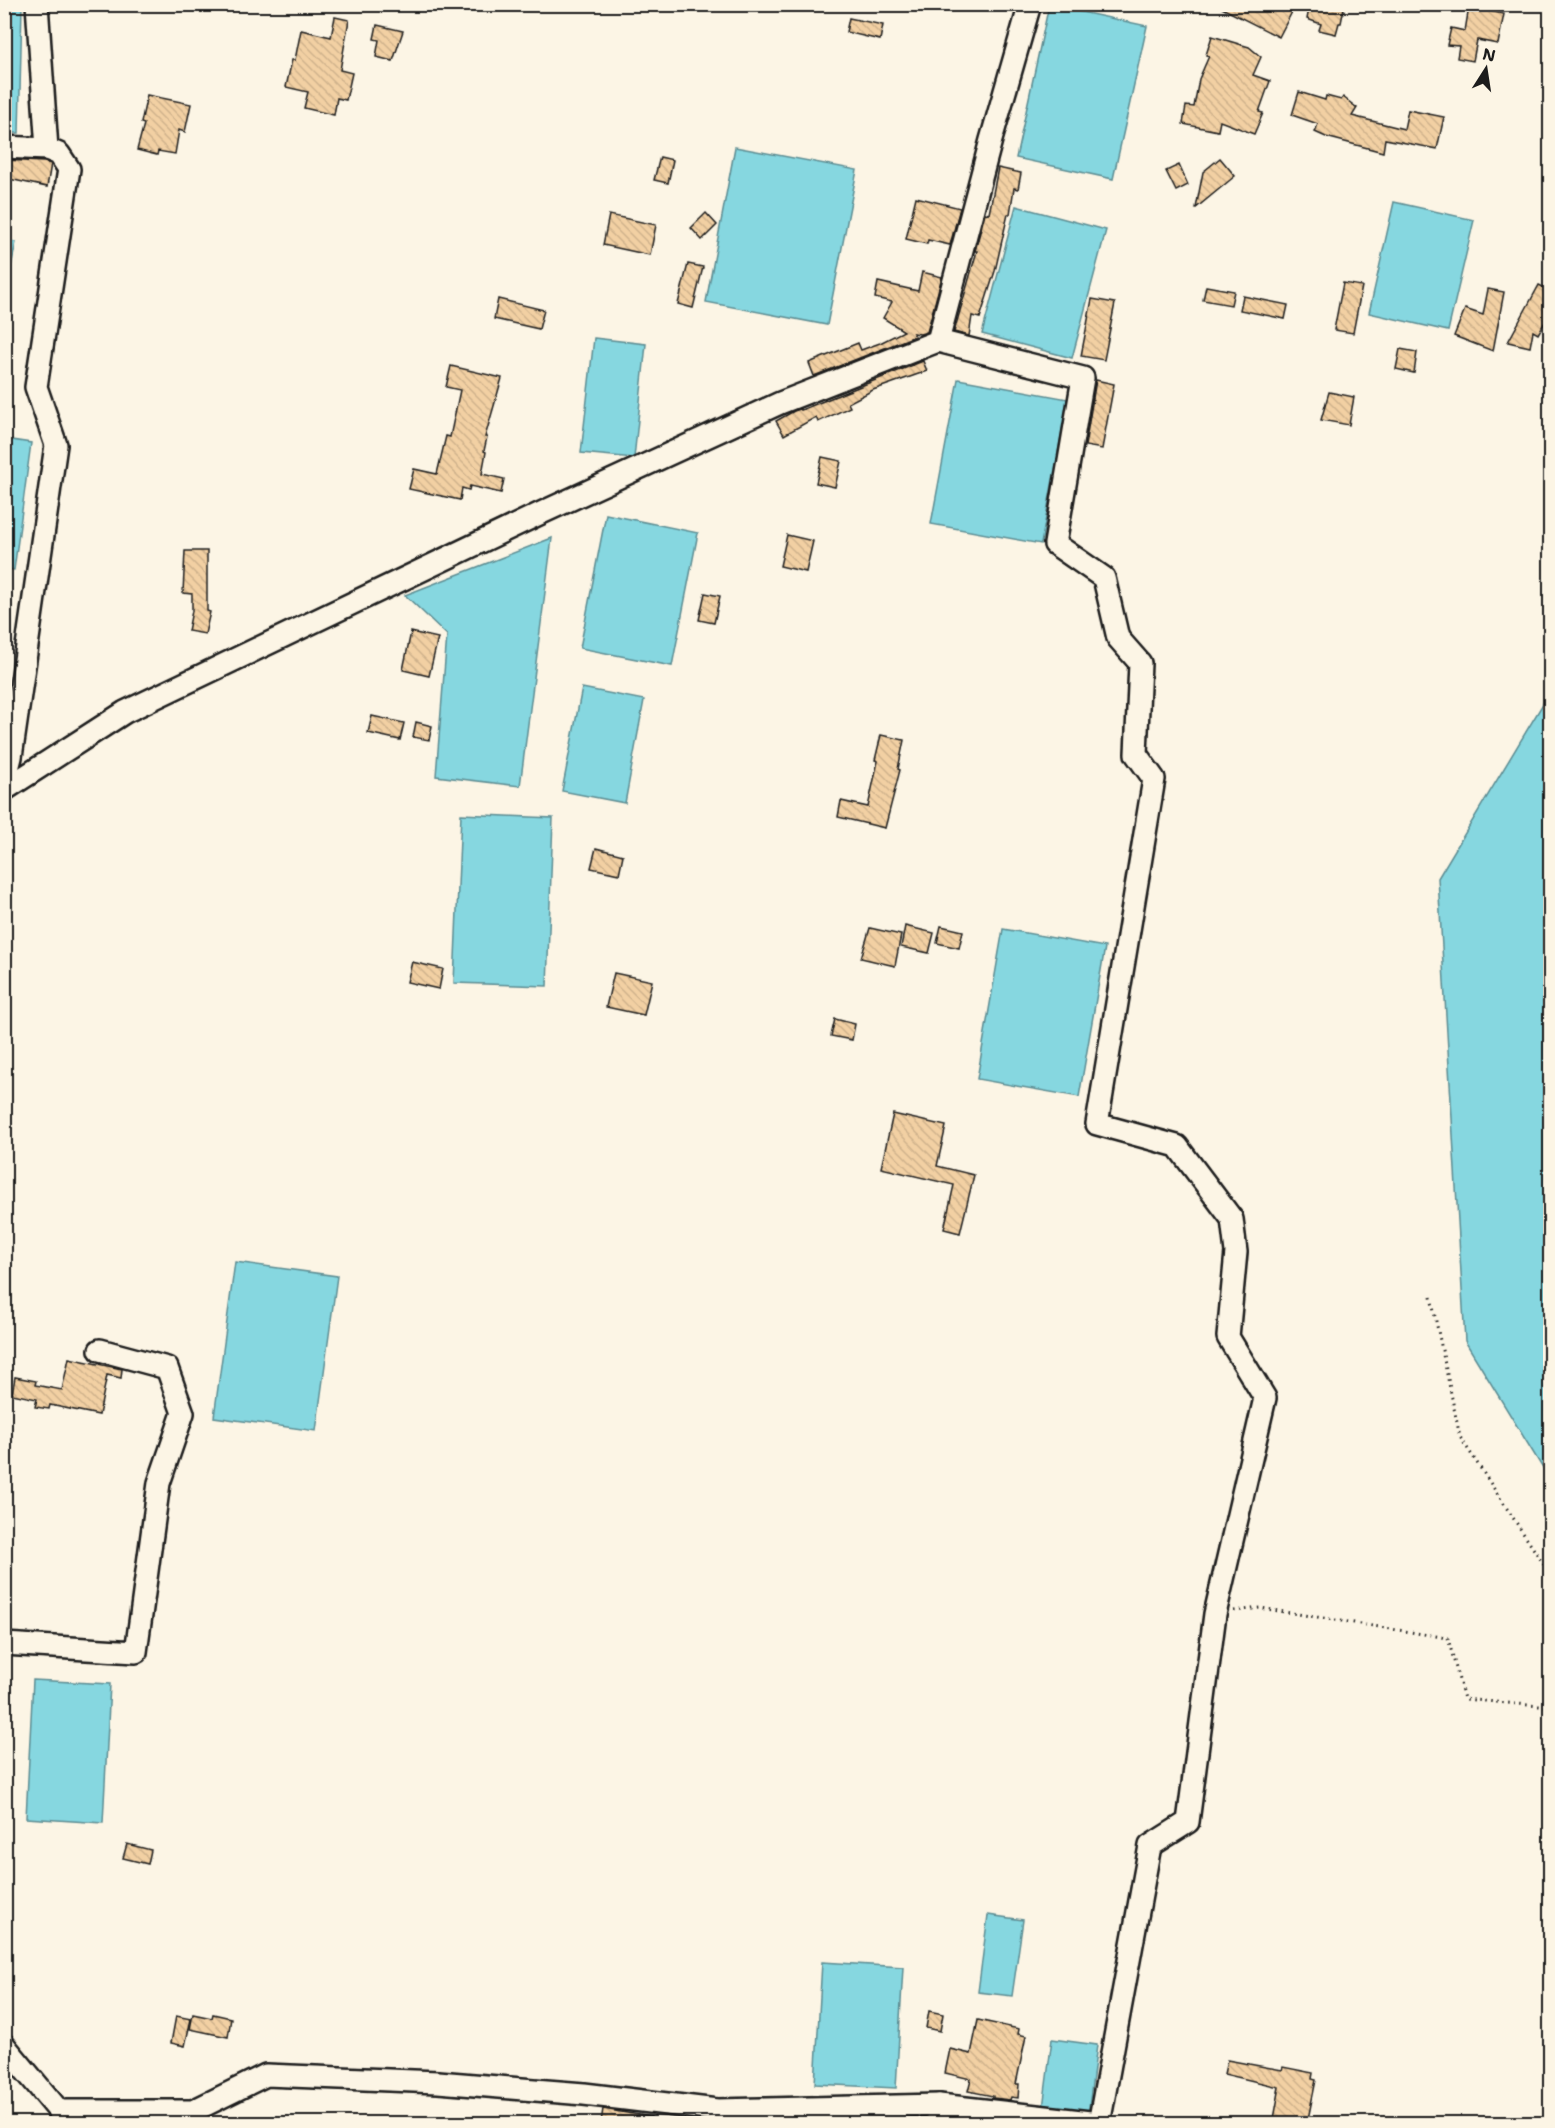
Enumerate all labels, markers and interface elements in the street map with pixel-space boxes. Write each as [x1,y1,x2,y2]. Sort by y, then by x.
north arrow [1456,39,1516,99]
text: N [1481,43,1497,66]

